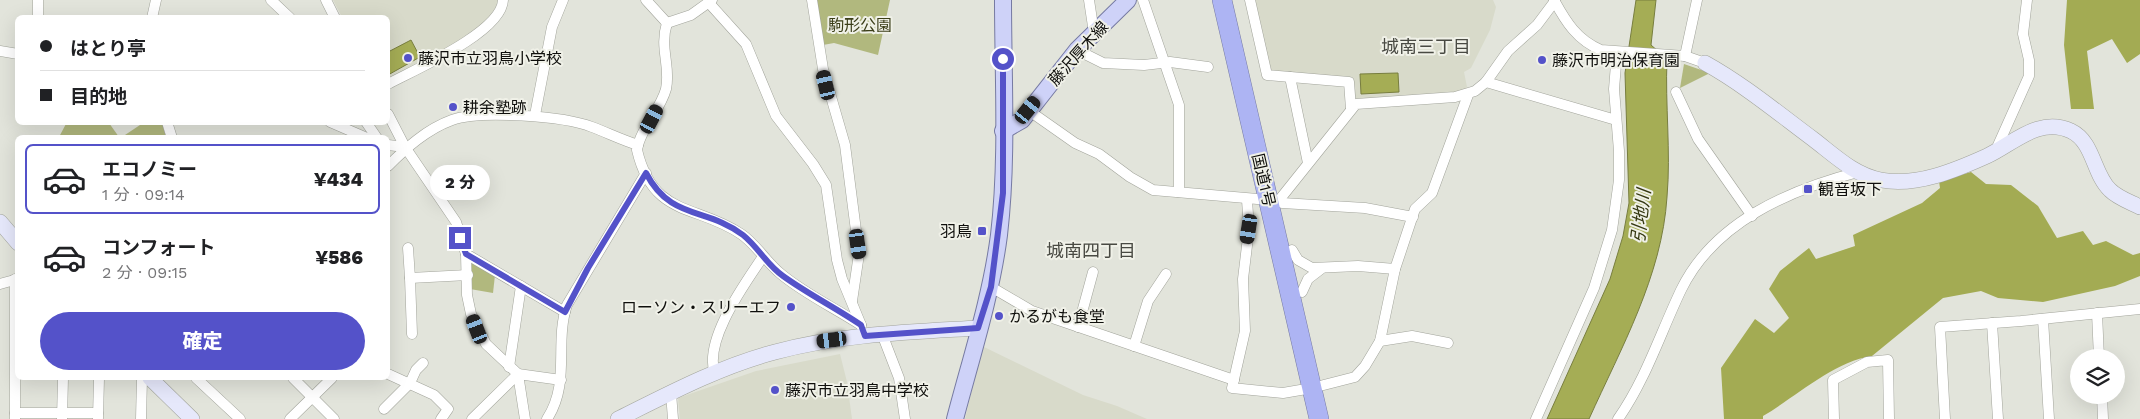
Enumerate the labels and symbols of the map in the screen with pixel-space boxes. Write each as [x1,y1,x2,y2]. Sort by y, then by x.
park label: 駒形公園 [828,16,892,35]
street label: 藤沢厚木線 [1045,17,1112,89]
district label: 城南三丁目 [1381,36,1471,57]
route start [992,48,1014,70]
place label: 藤沢市立羽鳥小学校 [418,49,562,68]
place label: 藤沢市明治保育園 [1552,51,1680,70]
marker: 藤沢市立羽鳥小学校 [402,52,414,64]
marker: 藤沢市明治保育園 [1536,54,1548,66]
car [815,69,836,101]
car [1012,94,1043,126]
place label: 耕余塾跡 [463,98,527,117]
marker: 耕余塾跡 [447,101,459,113]
car [638,102,665,136]
street label: 国道1号 [1248,152,1279,209]
callout: 2 分 [430,166,490,200]
place label: 観音坂下 [1818,180,1882,199]
marker: 観音坂下 [1802,183,1814,195]
water label: 引地川 [1627,186,1654,244]
car [1239,213,1258,245]
place label: 羽鳥 [940,222,972,241]
marker: 羽鳥 [976,225,988,237]
route end [449,227,471,249]
car [848,228,867,260]
district label: 城南四丁目 [1046,240,1136,261]
place label: ローソン・スリーエフ [621,298,781,317]
marker: ローソン・スリーエフ [785,301,797,313]
place label: かるがも食堂 [1009,307,1105,326]
marker: かるがも食堂 [993,310,1005,322]
car [464,312,489,346]
car [816,331,847,349]
place label: 藤沢市立羽鳥中学校 [785,381,929,400]
marker: 藤沢市立羽鳥中学校 [769,384,781,396]

